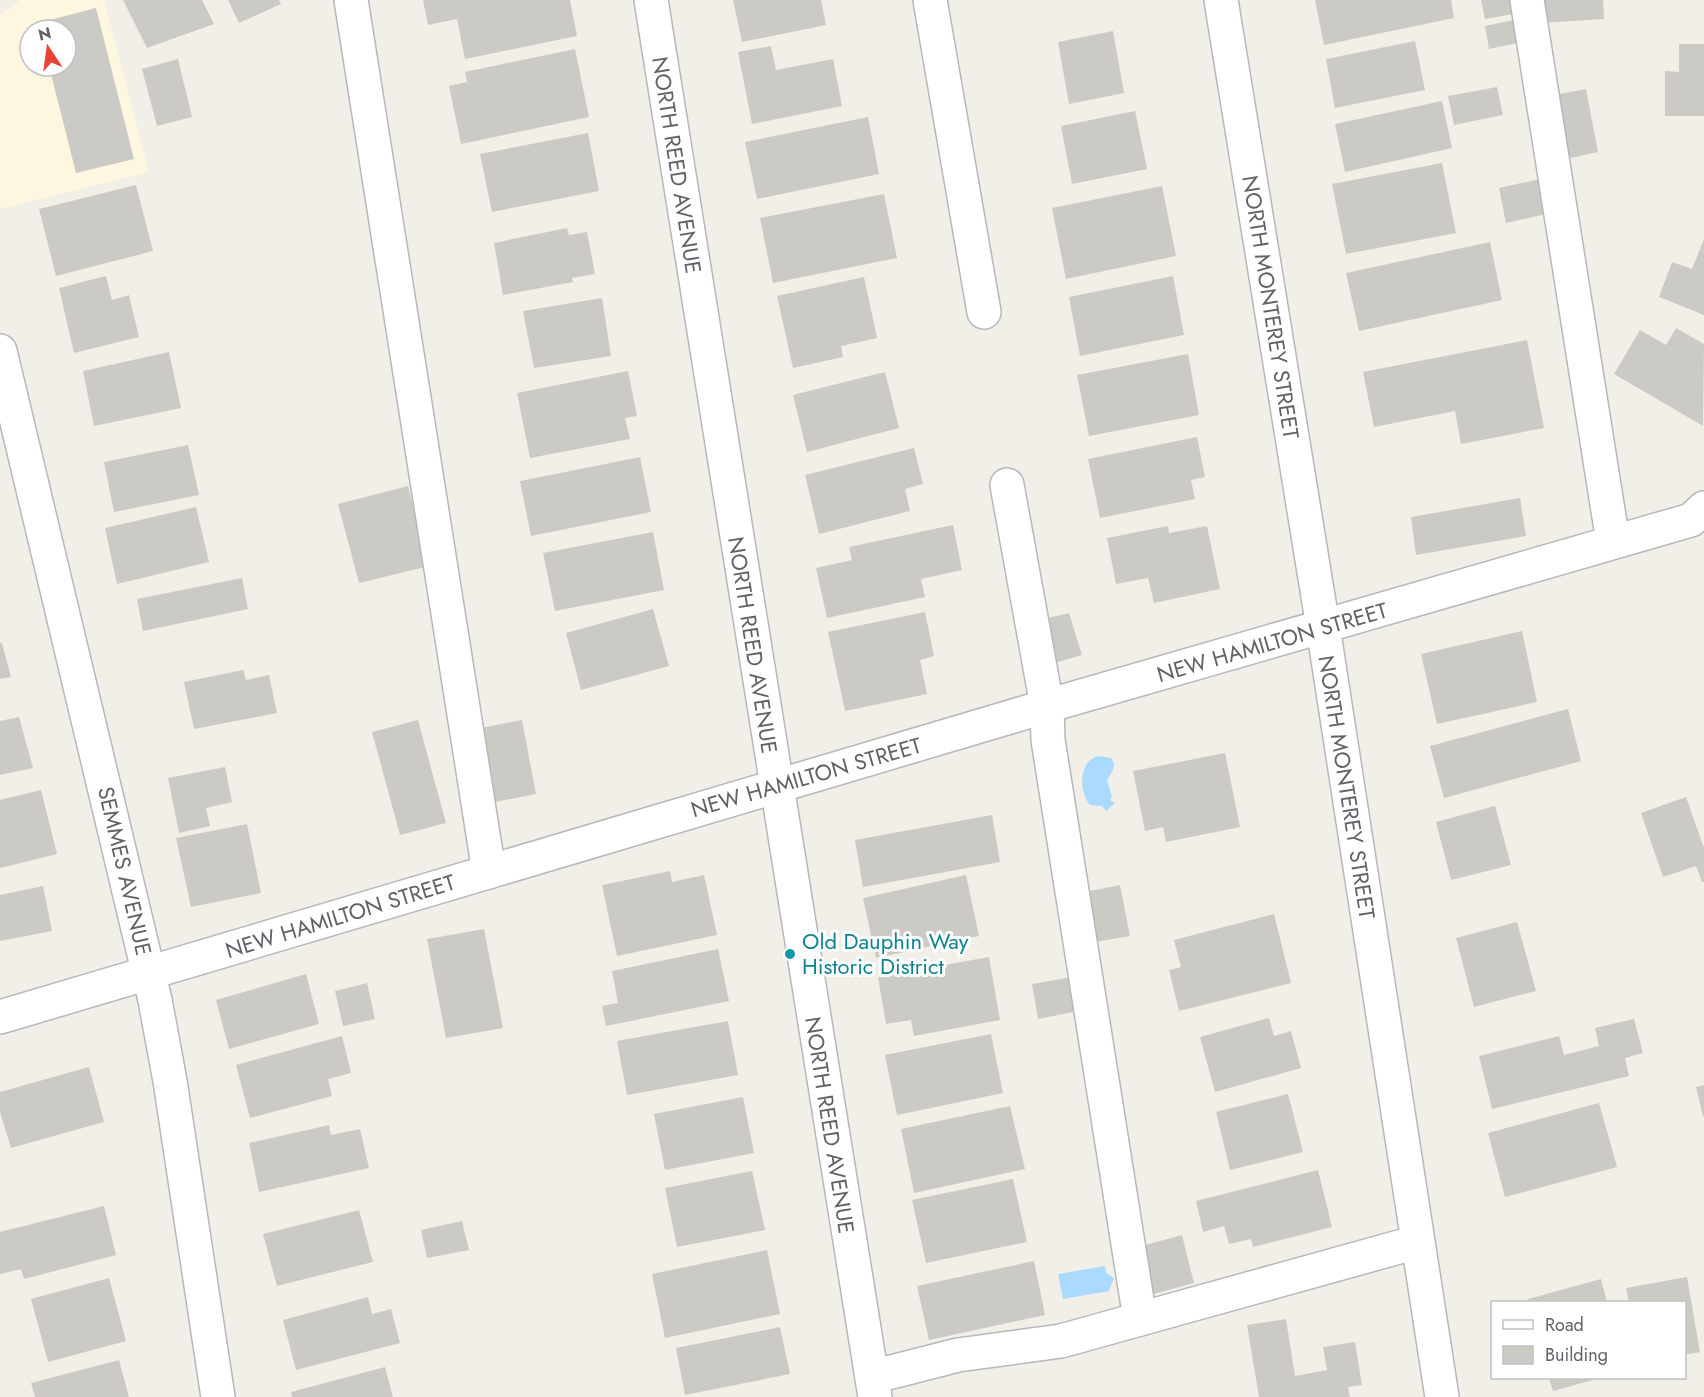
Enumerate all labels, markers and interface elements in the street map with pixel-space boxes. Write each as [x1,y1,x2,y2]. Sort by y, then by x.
north arrow [18,18,78,78]
text: N [36,21,54,47]
street label: NORTH REED AVENUE [644,54,710,276]
street label: NORTH MONTEREY STREET [1234,173,1308,442]
street label: NORTH REED AVENUE [720,534,786,756]
street label: NEW HAMILTON STREET [1153,594,1392,690]
street label: NORTH MONTEREY STREET [1310,653,1384,922]
street label: NEW HAMILTON STREET [687,729,926,825]
street label: SEMMES AVENUE [90,783,160,959]
street label: NEW HAMILTON STREET [221,866,459,966]
place label: Old Dauphin Way Historic District [802,925,969,982]
marker: Old Dauphin Way Historic District [783,947,797,961]
street label: NORTH REED AVENUE [797,1014,863,1236]
legend [1491,1301,1686,1379]
text: Road [1545,1312,1584,1338]
text: Building [1545,1342,1608,1368]

